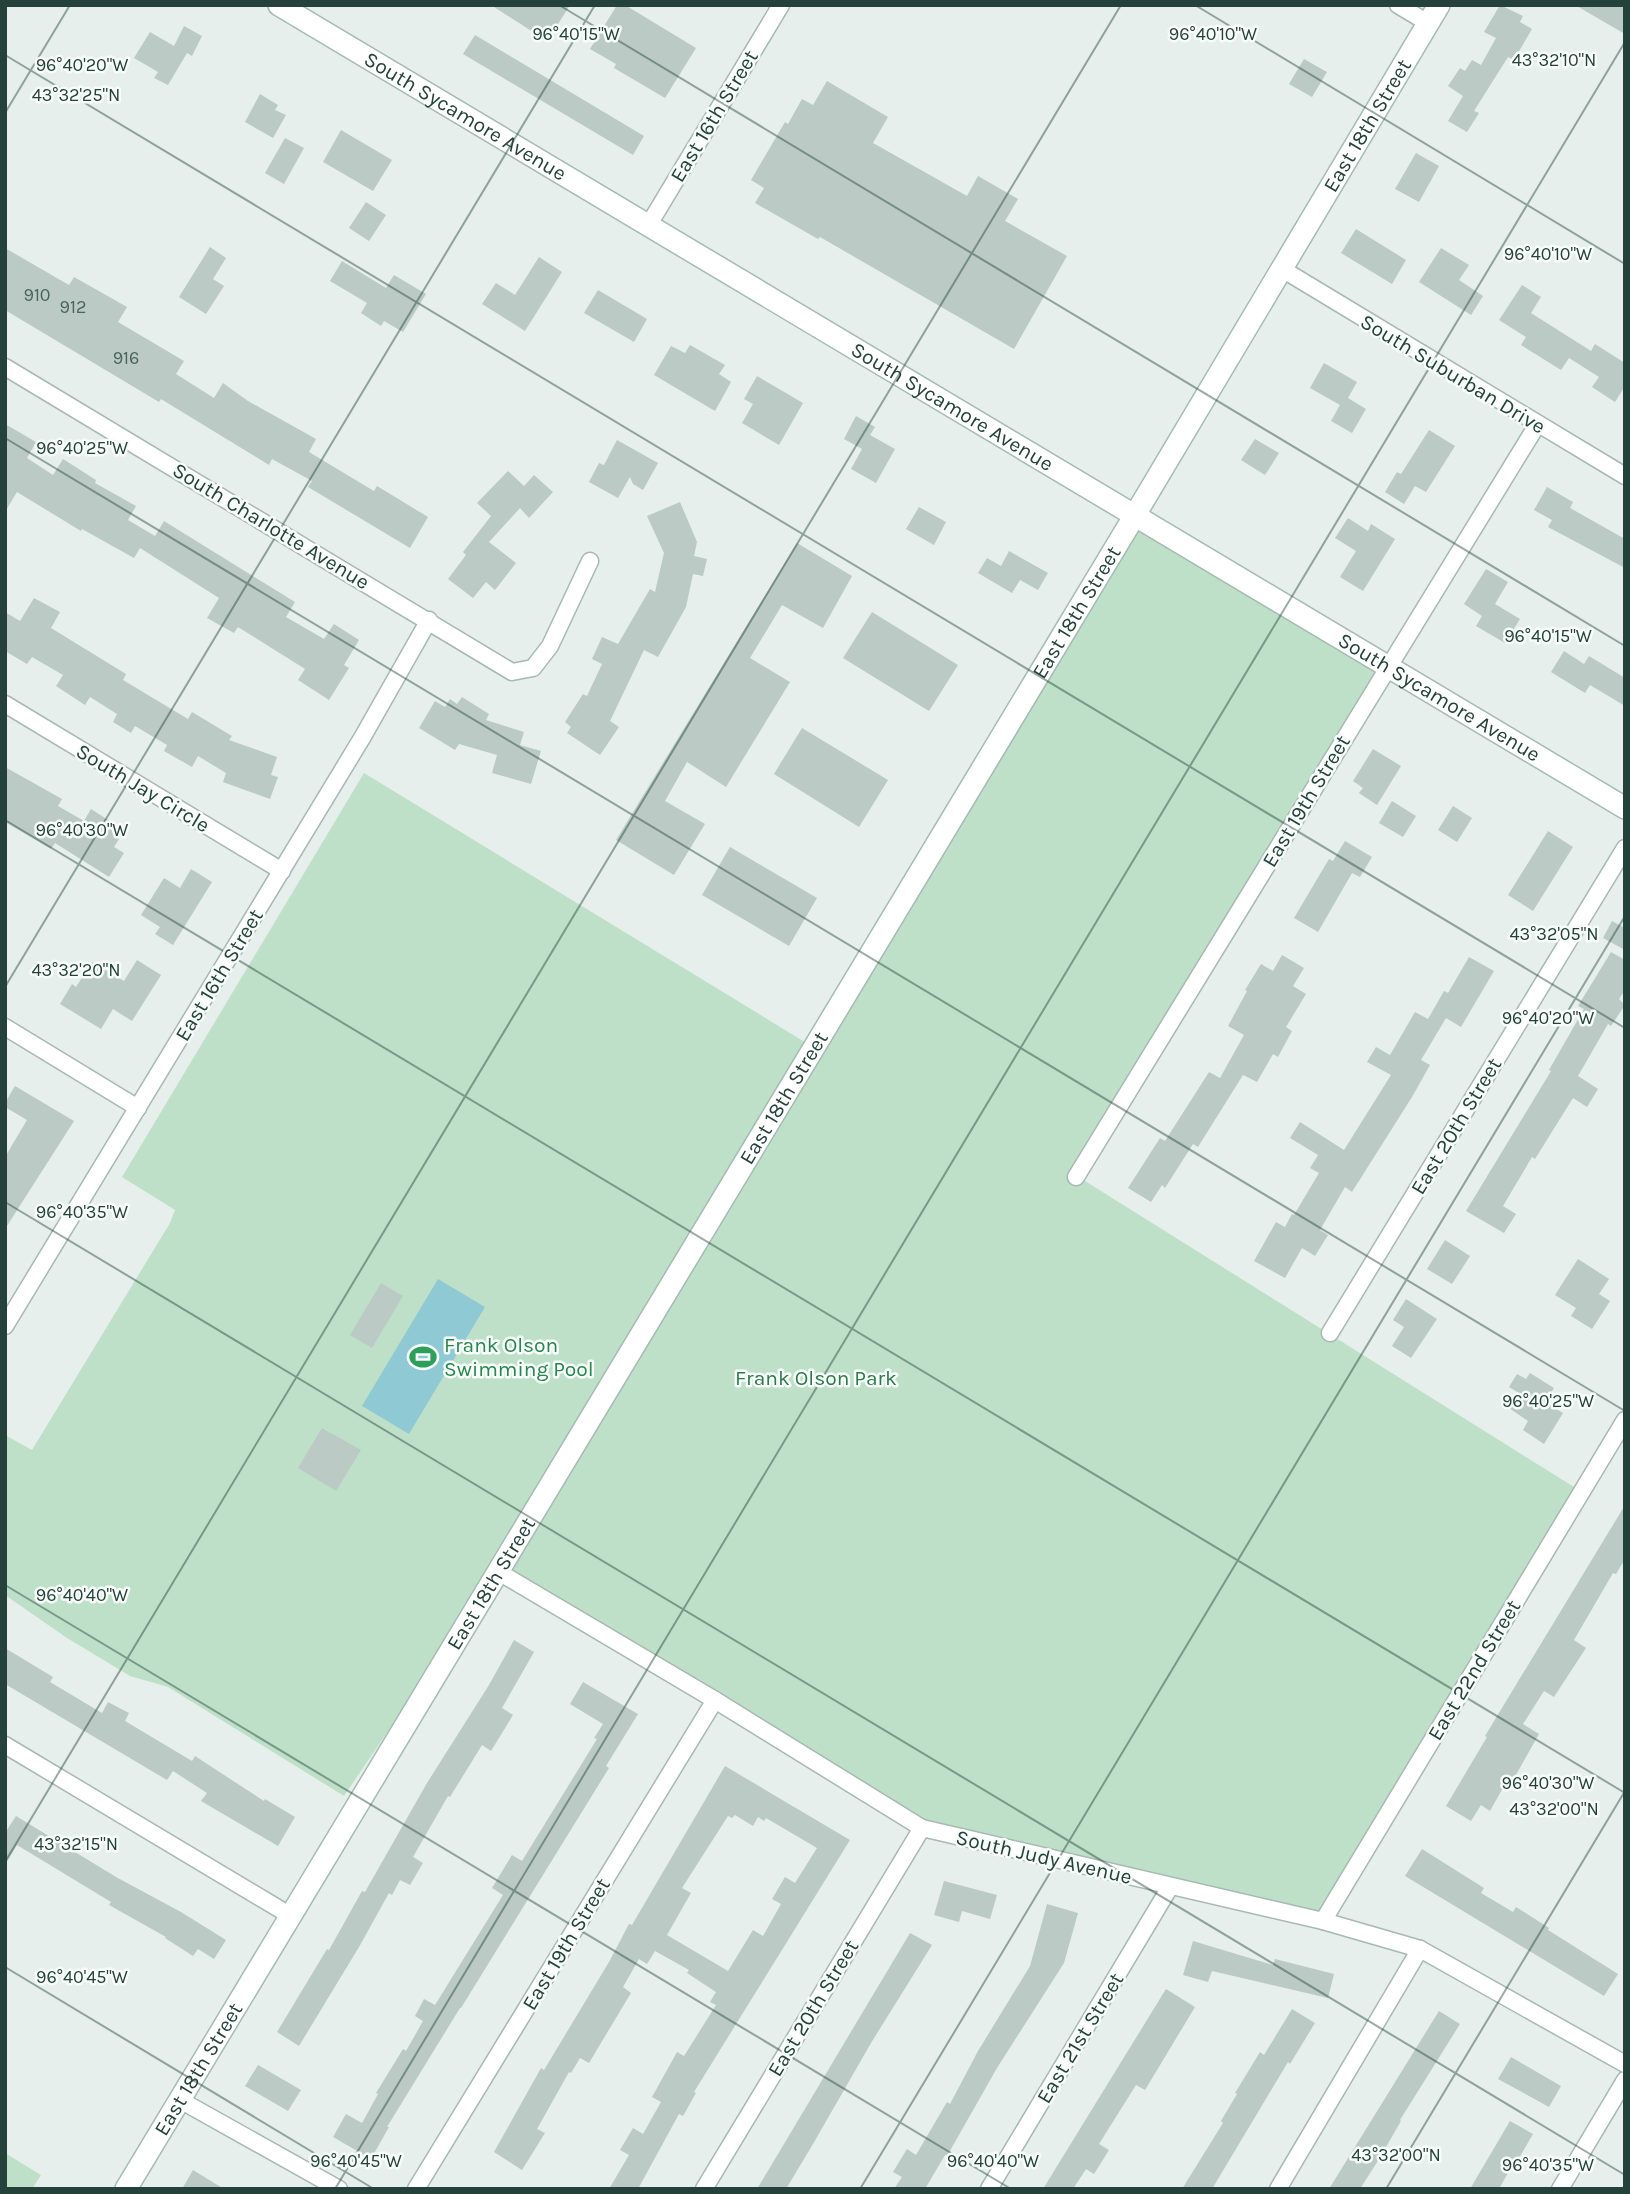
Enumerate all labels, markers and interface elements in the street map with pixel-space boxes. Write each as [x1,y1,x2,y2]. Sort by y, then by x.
text: 96°40'15"W [532,23,620,45]
text: 96°40'10"W [1169,23,1257,45]
street label: East 16th Street [665,46,763,186]
street label: South Sycamore Avenue [360,47,571,186]
text: 43°32'10"N [1512,49,1596,71]
text: 96°40'20"W [36,54,128,76]
street label: East 18th Street [1318,55,1416,196]
text: 43°32'25"N [32,84,120,106]
text: 96°40'10"W [1504,243,1592,265]
house number: 910 [23,284,51,306]
house number: 912 [60,296,86,318]
street label: South Suburban Drive [1356,309,1550,439]
street label: South Sycamore Avenue [847,337,1058,476]
house number: 916 [113,347,139,369]
text: 96°40'25"W [36,437,128,459]
street label: South Charlotte Avenue [168,458,374,594]
street label: East 18th Street [1027,542,1126,683]
text: 96°40'15"W [1504,625,1592,647]
street label: South Sycamore Avenue [1334,628,1545,767]
street label: East 19th Street [1257,731,1355,871]
street label: South Jay Circle [72,739,214,837]
text: 96°40'30"W [36,819,128,841]
street label: East 16th Street [170,905,268,1045]
text: 43°32'05"N [1510,923,1598,945]
text: 43°32'20"N [31,959,121,981]
text: 96°40'20"W [1502,1007,1594,1029]
street label: East 18th Street [735,1027,833,1169]
street label: East 20th Street [1406,1053,1506,1199]
text: 96°40'35"W [36,1201,128,1223]
place label: Frank Olson Swimming Pool [444,1333,594,1381]
sports icon: Frank Olson Swimming Pool [408,1342,438,1372]
park label: Frank Olson Park [735,1366,897,1390]
text: 96°40'25"W [1502,1390,1594,1412]
street label: East 18th Street [442,1513,540,1654]
text: 96°40'40"W [36,1584,128,1606]
street label: East 22nd Street [1423,1595,1525,1744]
text: 96°40'30"W [1502,1772,1594,1794]
text: 43°32'00"N [1509,1798,1599,1820]
street label: South Judy Avenue [954,1825,1134,1889]
text: 43°32'15"N [34,1833,118,1855]
street label: East 19th Street [517,1874,615,2014]
street label: East 20th Street [763,1935,863,2081]
text: 96°40'45"W [36,1966,128,1988]
street label: East 21st Street [1032,1968,1128,2108]
street label: East 18th Street [149,1998,247,2140]
text: 43°32'00"N [1351,2144,1441,2166]
text: 96°40'45"W [310,2150,402,2172]
text: 96°40'40"W [947,2150,1039,2172]
text: 96°40'35"W [1502,2154,1594,2176]

